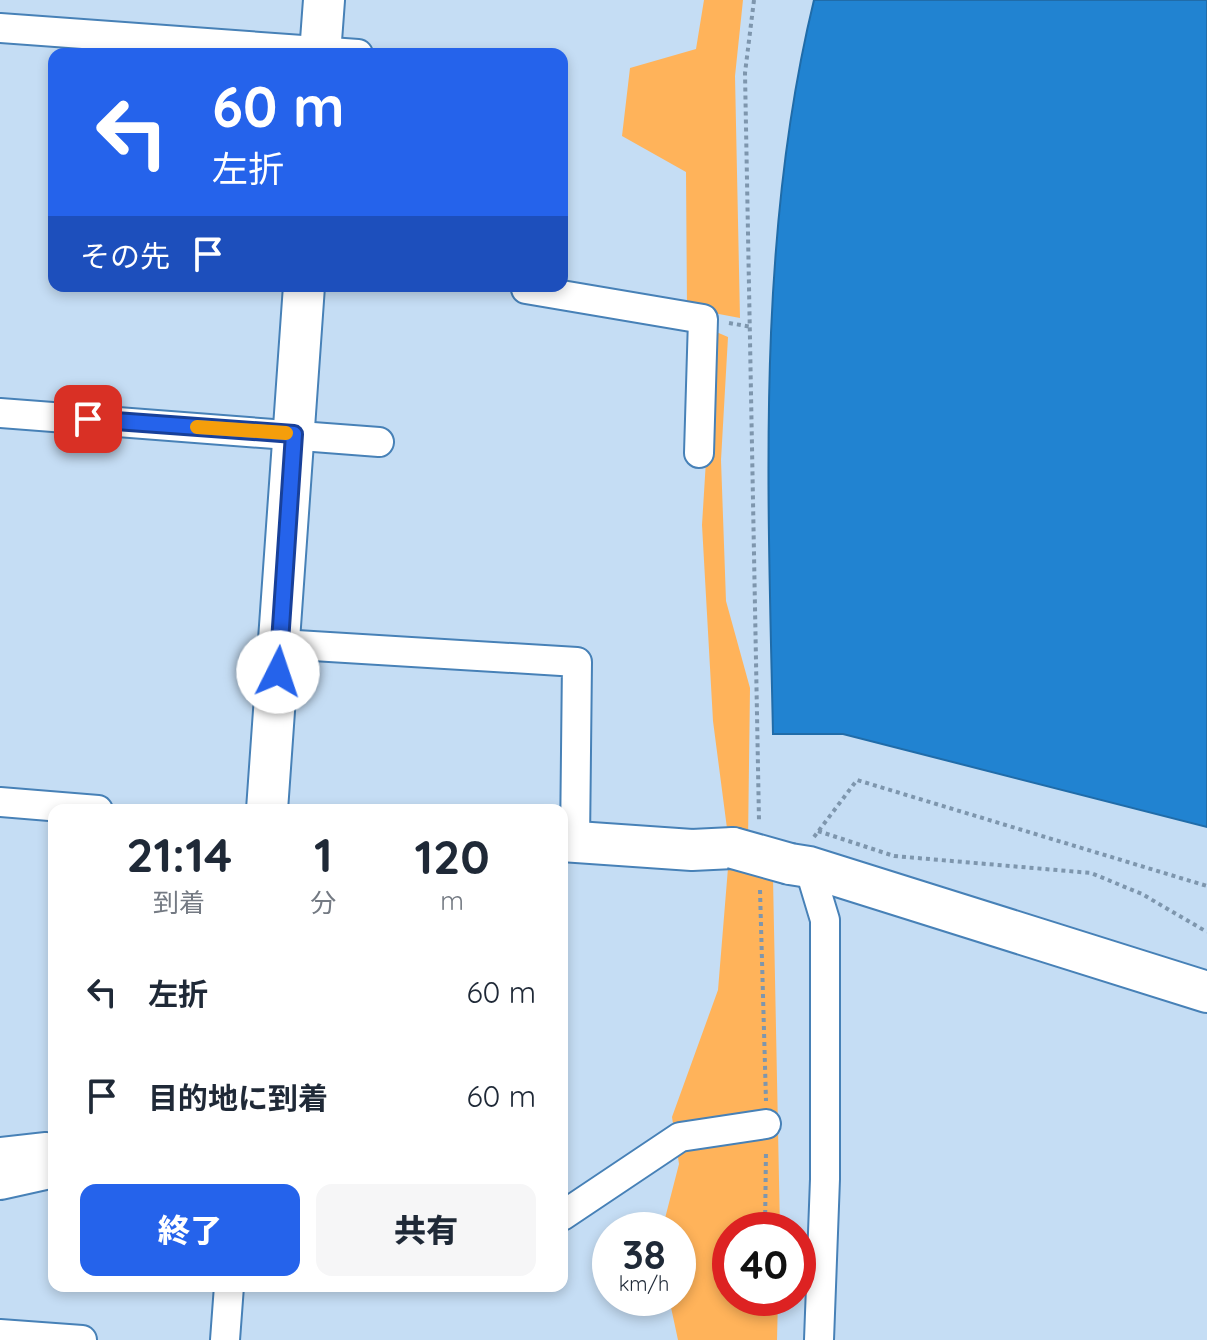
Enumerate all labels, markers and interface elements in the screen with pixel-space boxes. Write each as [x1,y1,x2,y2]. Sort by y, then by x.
text: 60 m [212,71,345,141]
icon: left [80,80,184,184]
text: 左折 [212,146,284,191]
icon: arrive [186,232,230,276]
text: その先 [80,237,170,275]
pin [54,385,122,453]
icon: arrive [66,397,110,441]
position arrow [236,630,320,714]
text: 21:14 [126,824,232,884]
text: 1 [314,824,333,884]
text: 120 [414,826,490,886]
text: m [440,884,464,917]
text: 到着 [153,886,205,919]
text: 分 [310,886,336,919]
icon: left [80,970,124,1014]
text: 60 m [466,973,536,1011]
text: 左折 [148,975,208,1013]
icon: arrive [80,1074,124,1118]
text: 60 m [466,1077,536,1115]
text: 目的地に到着 [148,1079,328,1117]
button: 終了 [80,1184,300,1276]
button: 共有 [316,1184,536,1276]
speed limit sign: 40 [712,1212,816,1316]
text: 38 [622,1229,666,1279]
text: km/h [619,1271,669,1296]

